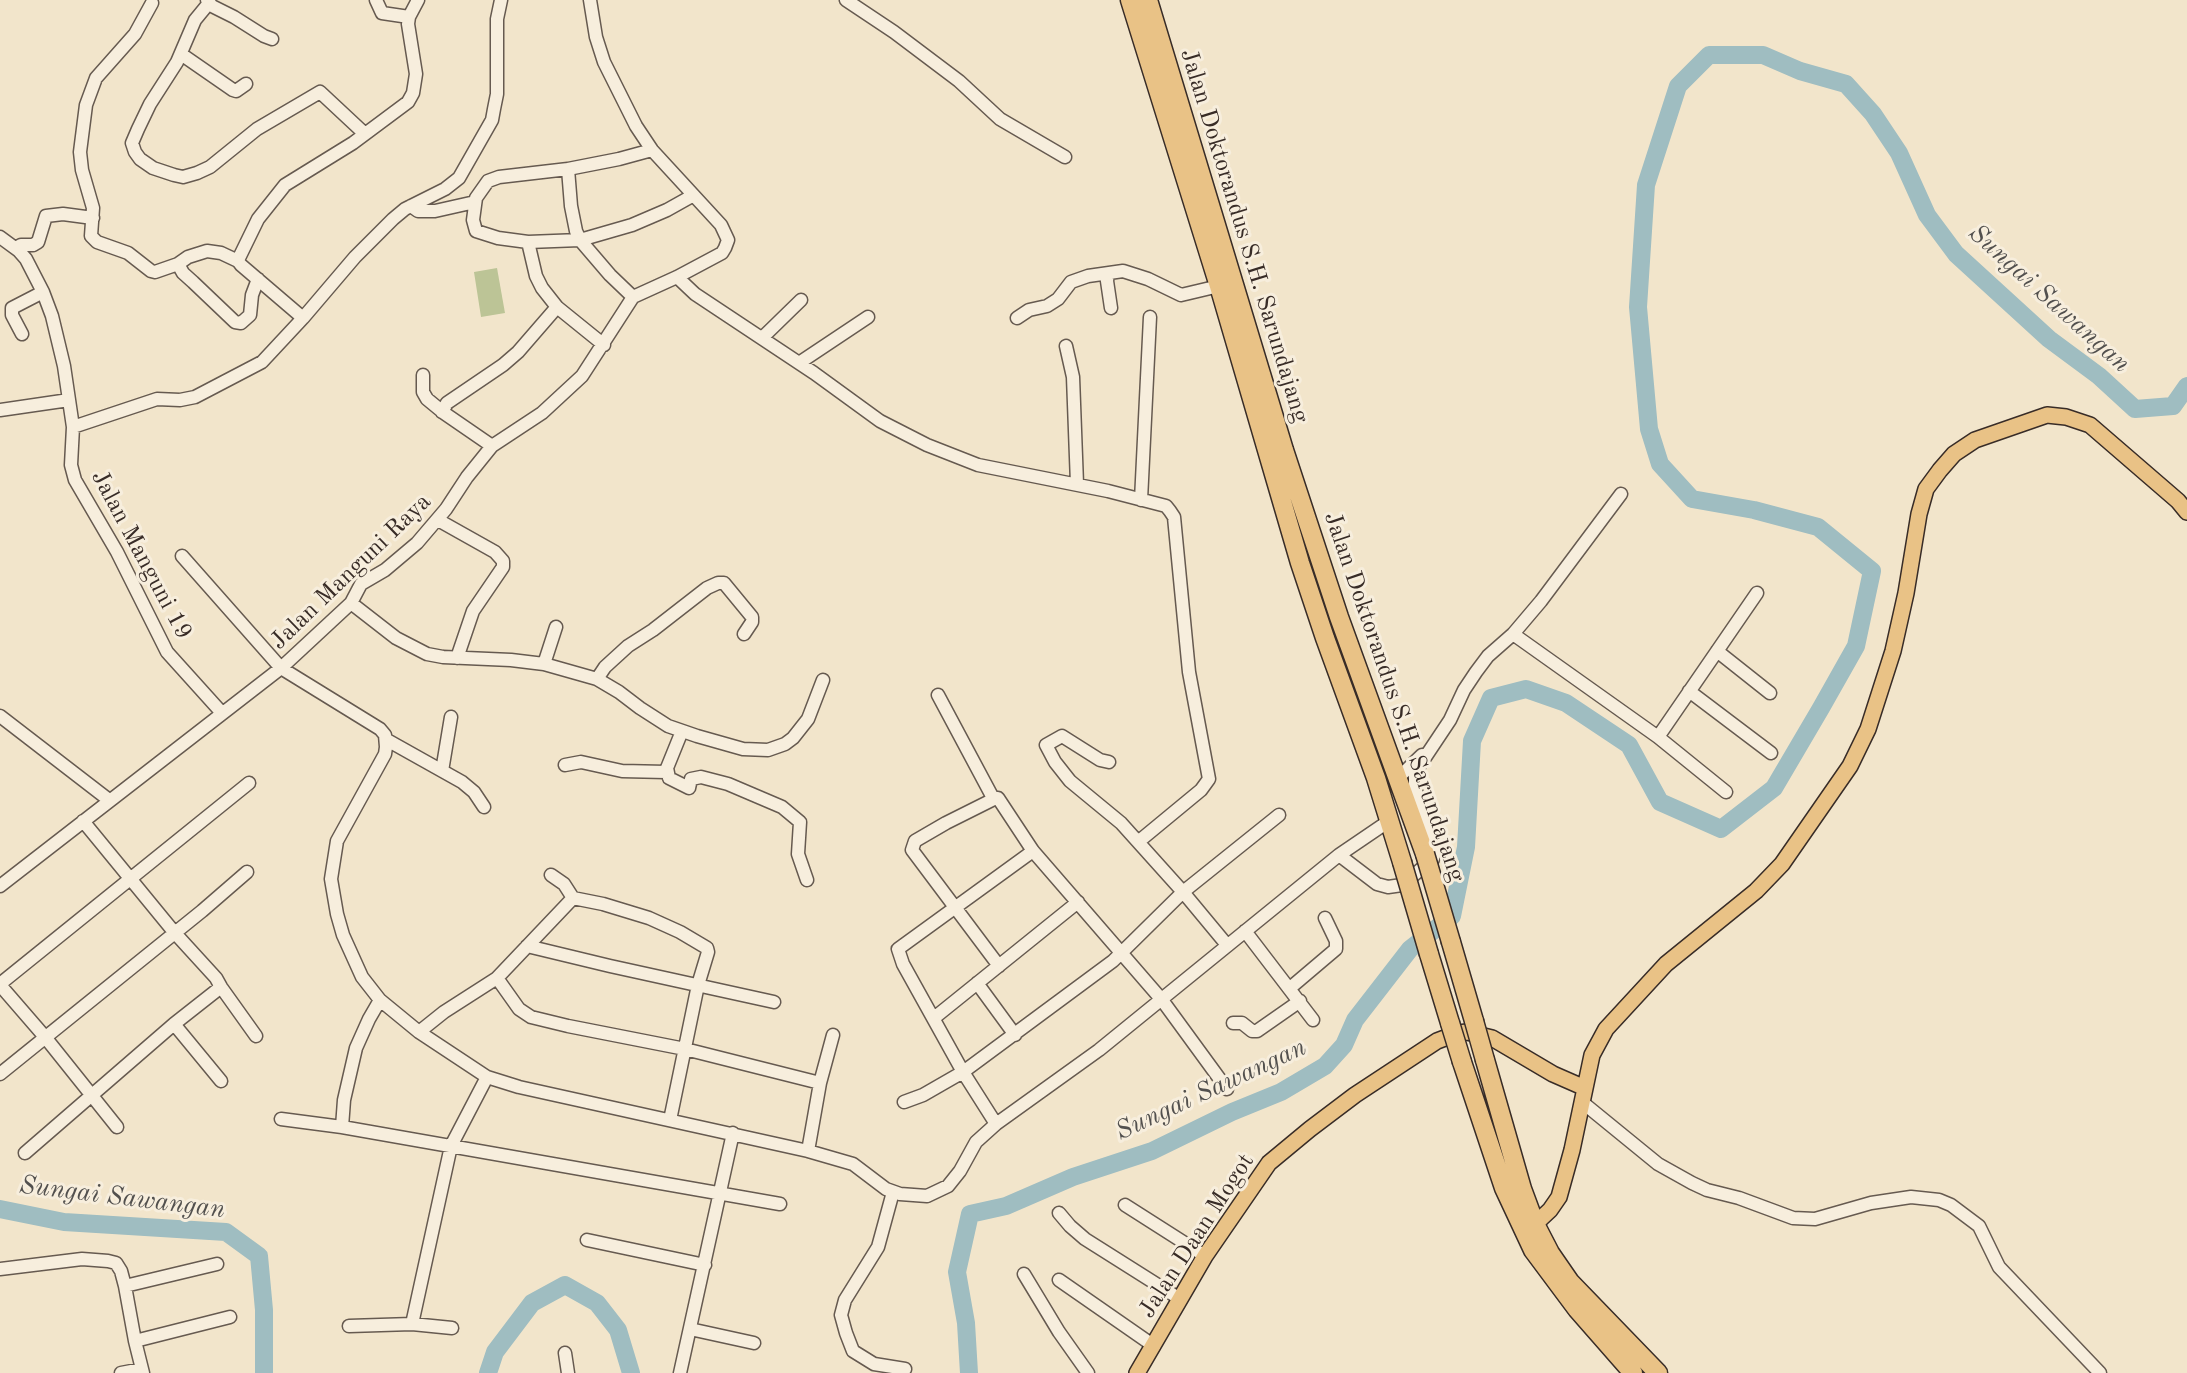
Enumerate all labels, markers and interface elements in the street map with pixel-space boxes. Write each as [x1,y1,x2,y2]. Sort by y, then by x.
street label: Jalan Doktorandus S.H. Sarundajang [1173,46,1315,426]
water label: Sungai Sawangan [1962,218,2136,380]
street label: Jalan Manguni 19 [84,465,198,645]
street label: Jalan Manguni Raya [265,488,437,656]
street label: Jalan Doktorandus S.H. Sarundajang [1317,508,1471,886]
water label: Sungai Sawangan [1111,1032,1311,1148]
street label: Jalan Daan Mogot [1133,1148,1261,1324]
water label: Sungai Sawangan [17,1170,227,1226]

